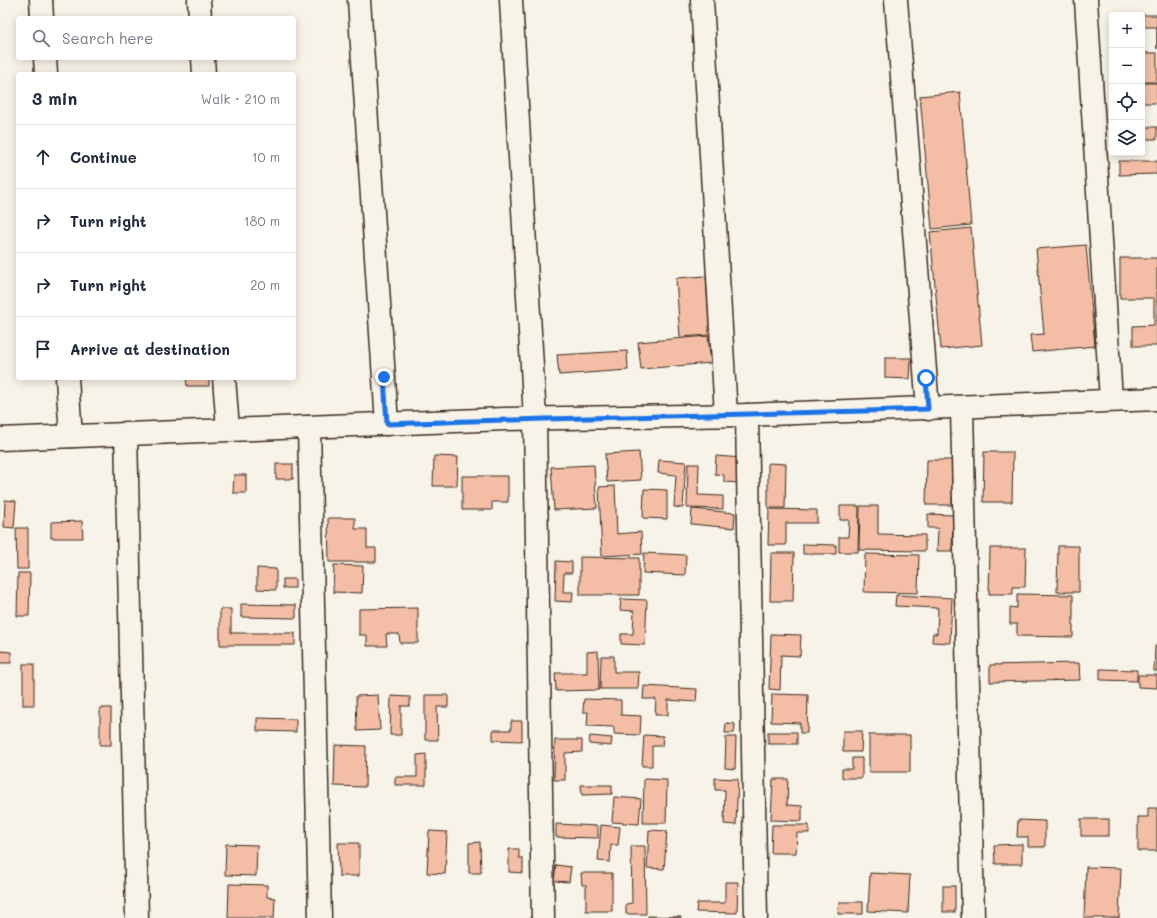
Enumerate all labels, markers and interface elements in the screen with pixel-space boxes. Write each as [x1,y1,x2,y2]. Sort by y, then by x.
map controls [1109,12,1145,156]
button: + [1109,12,1145,48]
search box [16,16,296,60]
icon: search [30,27,52,49]
text: Search here [62,28,153,48]
button: − [1109,48,1145,84]
button: locate [1109,84,1145,120]
text: 3 min [32,87,77,109]
text: Walk · 210 m [201,90,280,107]
button: layers [1109,120,1145,156]
icon: ahead [32,146,54,168]
text: Continue [70,147,137,167]
text: 10 m [252,148,280,165]
icon: right [32,210,54,232]
text: Turn right [70,211,147,231]
text: 180 m [244,212,280,229]
icon: right [32,274,54,296]
text: Turn right [70,275,147,295]
text: 20 m [250,276,280,293]
icon: arrive [32,338,54,360]
text: Arrive at destination [70,339,230,359]
route end [375,368,393,386]
route start [917,369,935,387]

